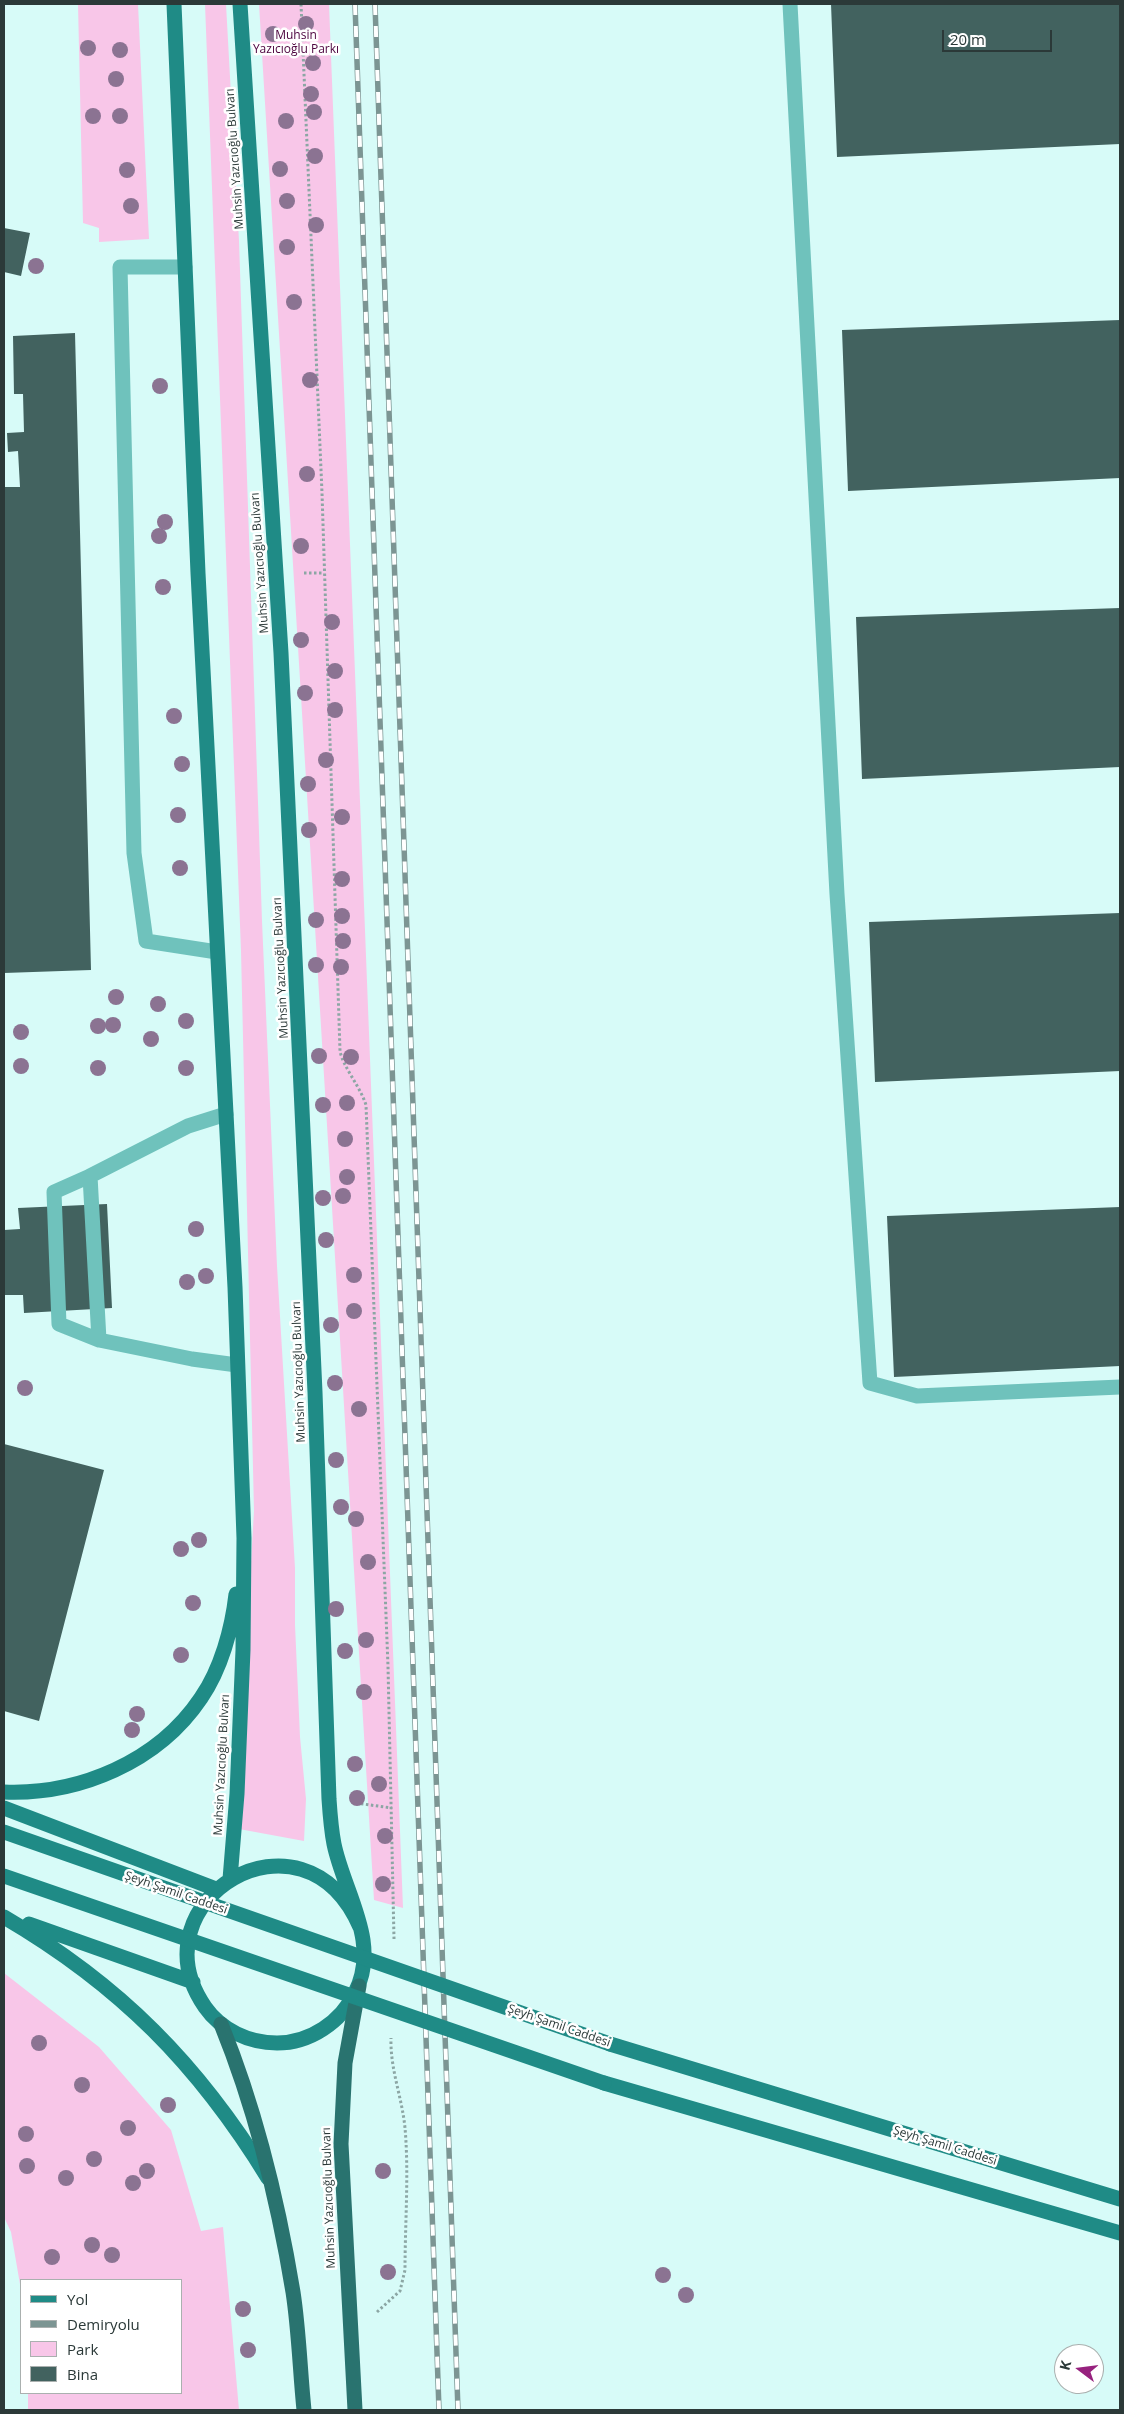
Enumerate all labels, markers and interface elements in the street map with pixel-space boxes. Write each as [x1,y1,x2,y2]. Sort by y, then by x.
scale bar [944,20,1054,52]
park label: Muhsin Yazıcıoğlu Parkı [253,29,339,57]
text: 20 m [950,29,985,49]
street label: Muhsin Yazıcıoğlu Bulvarı [223,88,247,230]
street label: Muhsin Yazıcıoğlu Bulvarı [248,492,272,634]
street label: Muhsin Yazıcıoğlu Bulvarı [270,897,292,1039]
street label: Muhsin Yazıcıoğlu Bulvarı [289,1301,309,1443]
street label: Muhsin Yazıcıoğlu Bulvarı [211,1694,233,1836]
street label: Şeyh Şamil Caddesi [123,1869,229,1917]
street label: Şeyh Şamil Caddesi [506,2002,612,2050]
street label: Şeyh Şamil Caddesi [891,2123,999,2169]
street label: Muhsin Yazıcıoğlu Bulvarı [319,2127,339,2269]
legend [20,2279,182,2394]
text: Yol [67,2289,88,2309]
text: Demiryolu [67,2314,140,2334]
text: Park [67,2339,98,2359]
north arrow [1054,2344,1104,2394]
text: K [1055,2358,1075,2372]
text: Bina [67,2364,98,2384]

